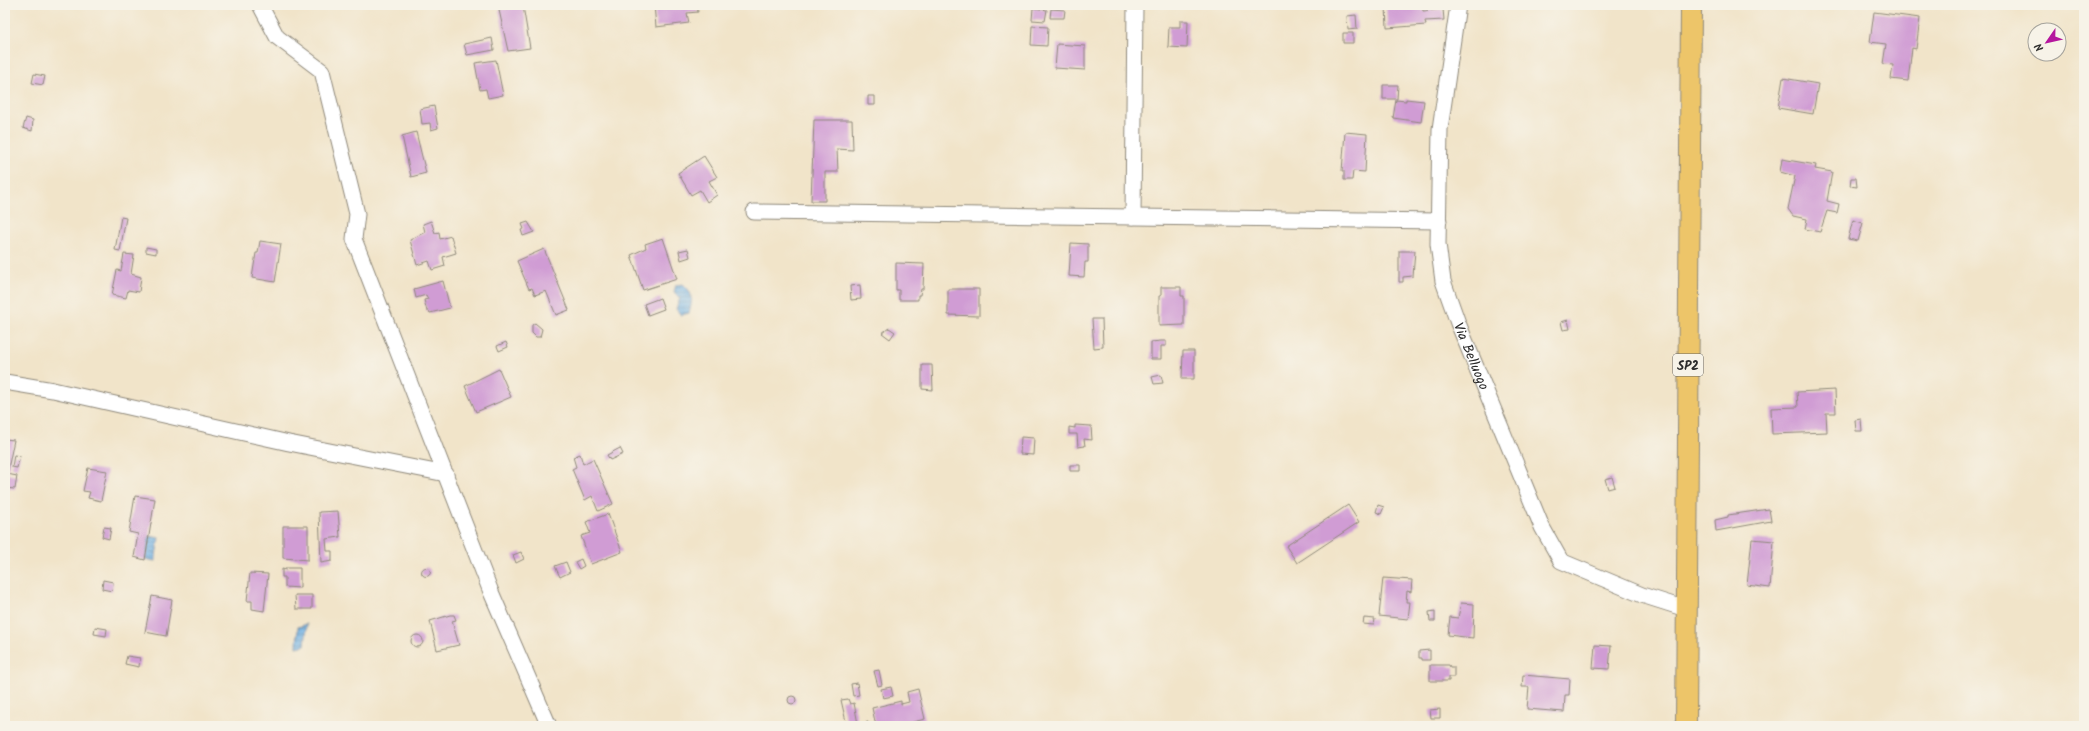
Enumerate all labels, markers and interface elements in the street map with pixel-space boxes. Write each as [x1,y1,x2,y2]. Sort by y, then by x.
north arrow [2027,22,2067,62]
text: N [2030,39,2049,55]
street label: Via Belluogo [1447,319,1494,394]
road number: SP2 [1673,354,1703,376]

